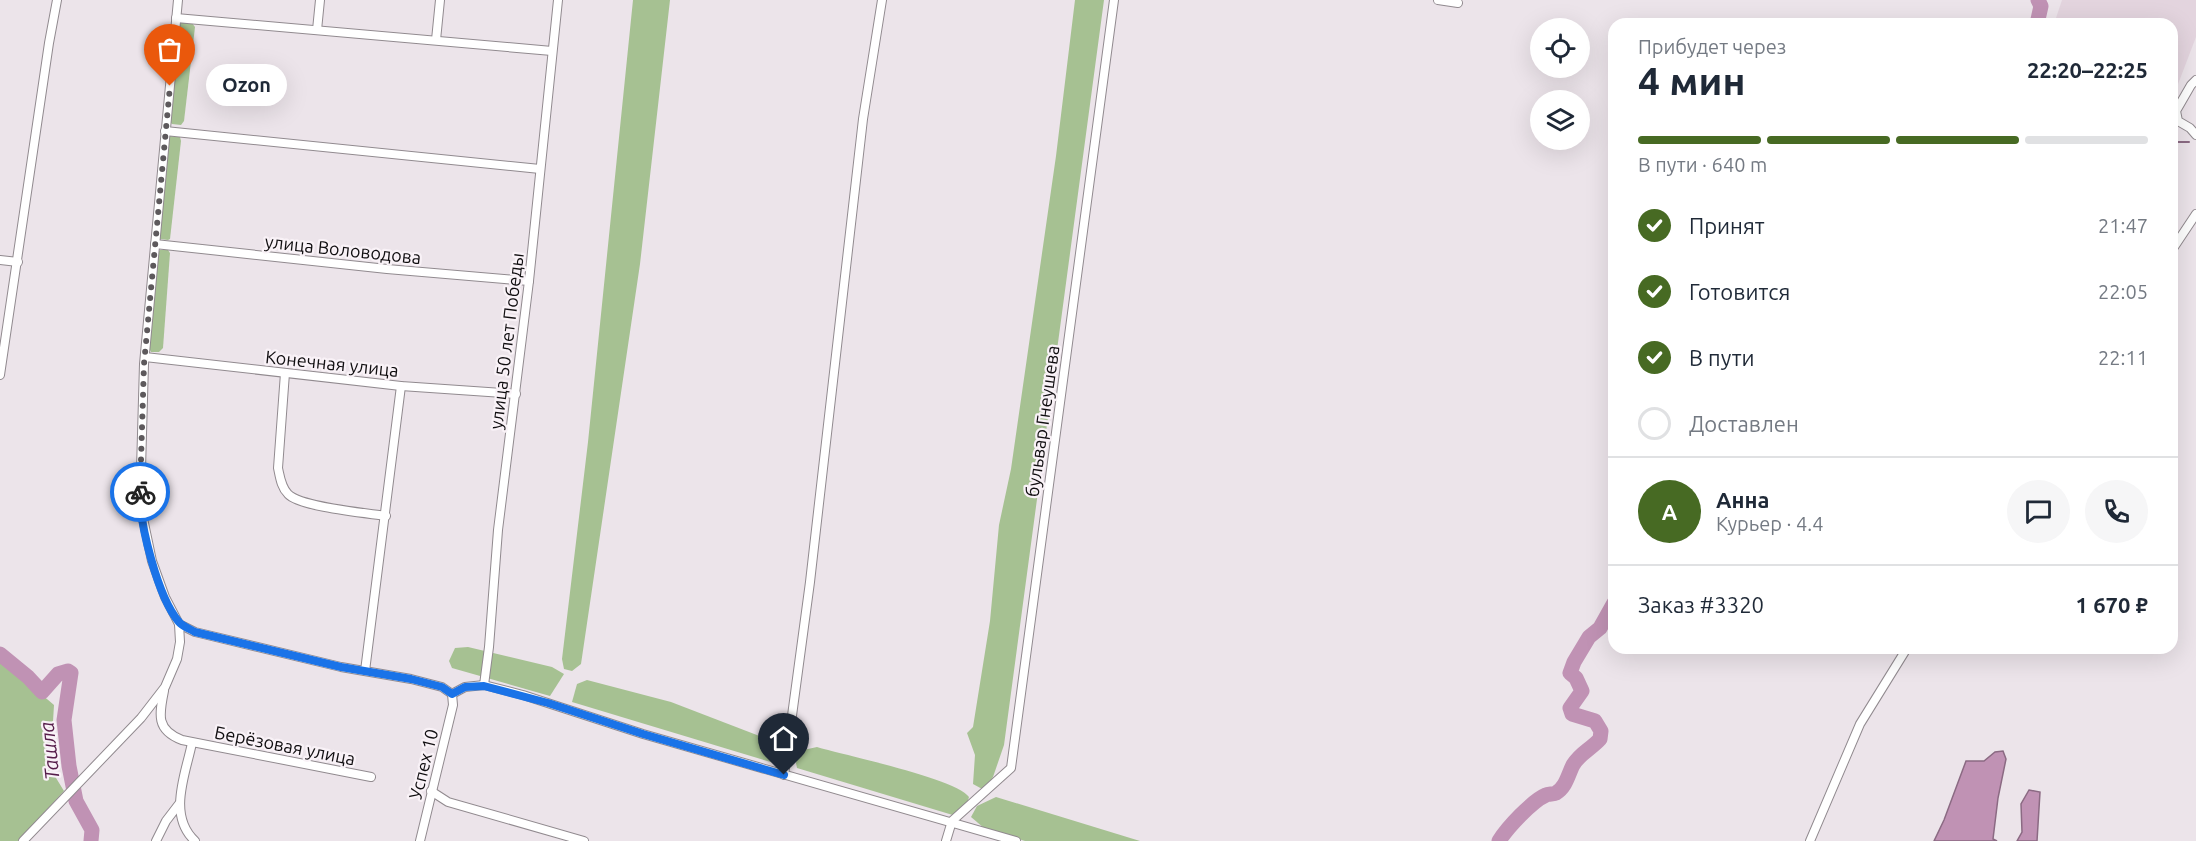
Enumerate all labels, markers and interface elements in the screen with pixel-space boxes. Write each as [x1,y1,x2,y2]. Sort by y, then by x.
map controls [1530,18,1590,150]
button: locate [1530,18,1590,78]
pin [144,24,195,86]
icon: bag [153,33,186,66]
text: Прибудет через [1638,35,1786,58]
text: 22:20–22:25 [2027,57,2148,82]
text: 4 мин [1638,59,1746,102]
callout: Ozon [206,65,287,107]
text: Ozon [222,73,271,96]
button: layers [1530,90,1590,150]
text: В пути · 640 m [1638,153,1767,176]
icon: check [1638,209,1671,242]
text: Принят [1689,213,1765,238]
text: 21:47 [2098,214,2148,237]
street label: улица Воловодова [264,231,422,267]
street label: улица 50 лет Победы [485,252,527,430]
icon: check [1638,275,1671,308]
text: Готовится [1689,279,1790,304]
text: 22:05 [2098,280,2148,303]
icon: check [1638,341,1671,374]
street label: бульвар Гнеушева [1021,344,1063,498]
text: В пути [1689,345,1755,370]
street label: Конечная улица [264,346,400,380]
text: 22:11 [2098,346,2148,369]
text: Доставлен [1689,411,1799,436]
courier [110,462,170,522]
icon: bike [124,476,157,509]
button: chat [2007,480,2070,543]
button: phone [2085,480,2148,543]
text: Анна [1716,487,1769,512]
text: А [1662,499,1677,524]
text: Курьер · 4.4 [1716,512,1823,535]
text: Заказ #3320 [1638,592,1764,617]
text: 1 670 ₽ [2076,592,2148,617]
pin [758,713,809,775]
water label: Ташла [34,721,63,781]
street label: Берёзовая улица [213,722,357,768]
icon: home [767,722,800,755]
street label: Успех 10 [405,727,441,801]

